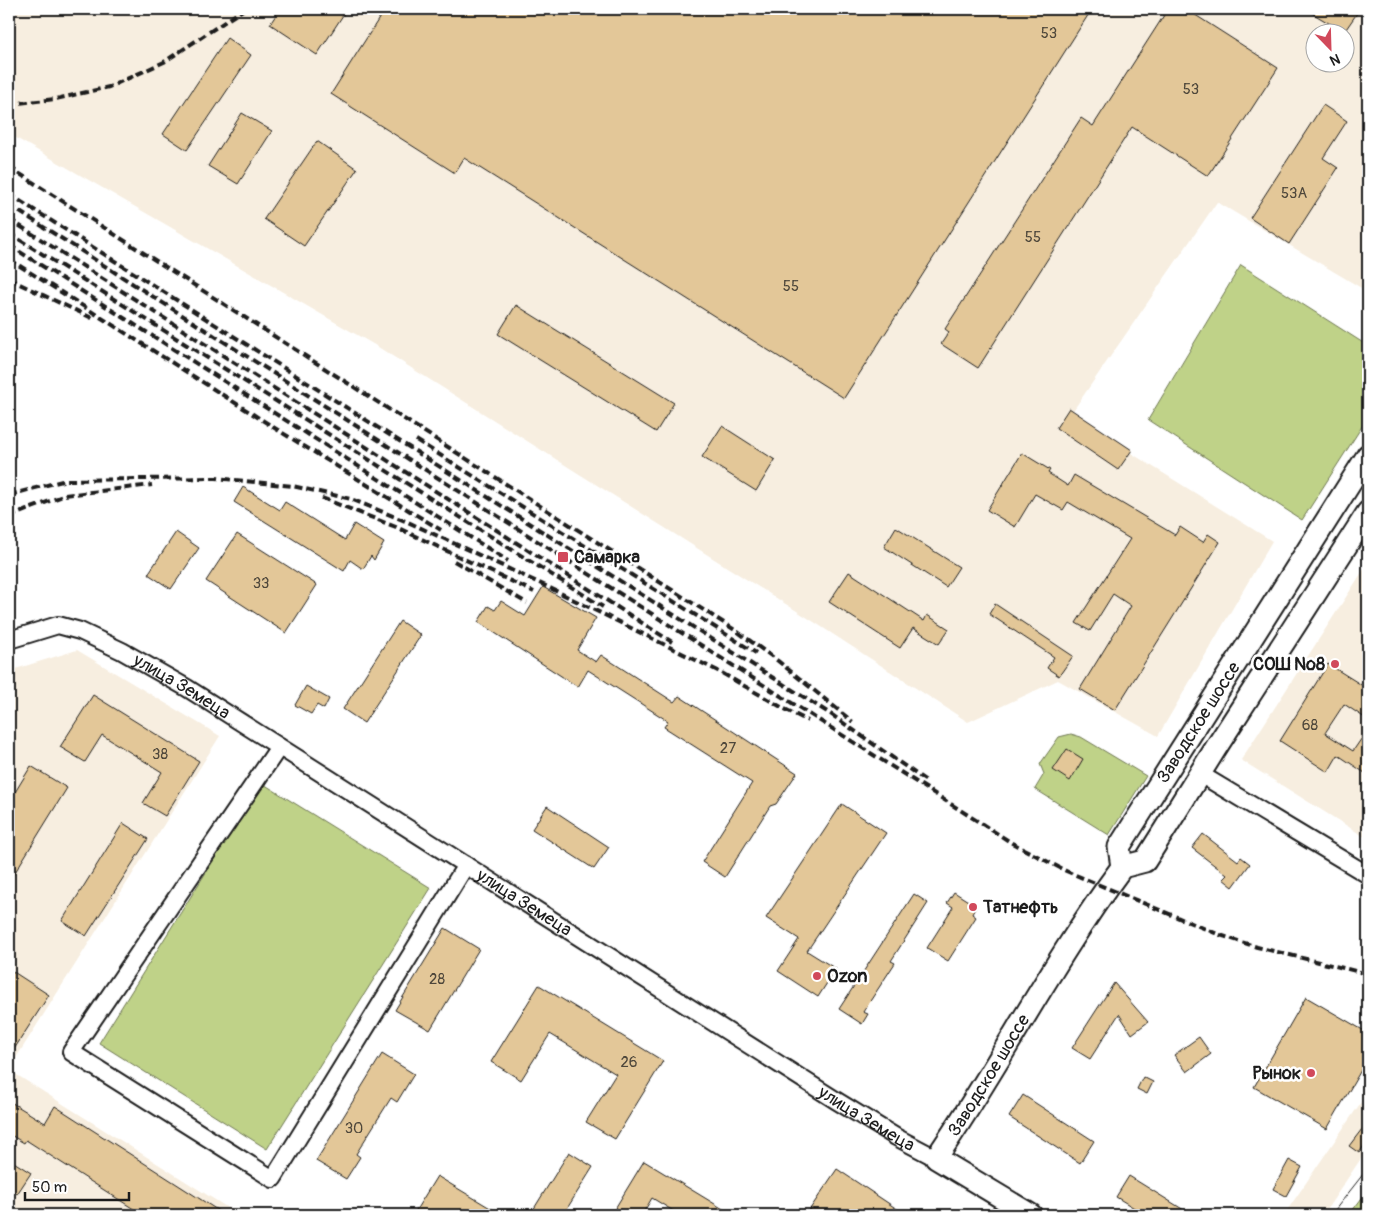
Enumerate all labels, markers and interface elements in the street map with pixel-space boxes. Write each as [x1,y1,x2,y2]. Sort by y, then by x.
north arrow [1304,22,1354,72]
house number: 53 [1041,24,1057,43]
text: N [1327,50,1343,69]
house number: 53 [1183,80,1199,99]
house number: 53А [1281,184,1307,203]
house number: 55 [1025,228,1041,247]
house number: 55 [783,277,799,296]
place label: Самарка [574,546,640,569]
marker: Самарка [556,550,570,564]
house number: 33 [253,574,269,593]
street label: улица Земеца [128,648,235,724]
place label: СОШ №8 [1253,653,1325,676]
street label: Заводское шоссе [1151,657,1245,787]
marker: СОШ №8 [1329,658,1341,670]
house number: 68 [1302,716,1319,735]
house number: 27 [720,739,736,758]
house number: 38 [152,745,168,764]
street label: улица Земеца [471,863,576,941]
place label: Татнефть [982,896,1058,919]
marker: Татнефть [967,901,979,913]
place label: Ozon [827,965,867,988]
house number: 28 [429,970,445,989]
marker: Ozon [811,970,823,982]
street label: Заводское шоссе [942,1010,1035,1140]
house number: 26 [620,1053,638,1072]
place label: Рынок [1253,1062,1301,1085]
marker: Рынок [1305,1067,1317,1079]
street label: улица Земеца [813,1080,919,1156]
house number: 30 [345,1119,363,1138]
scale bar [25,1169,129,1201]
text: 50 m [32,1178,67,1197]

